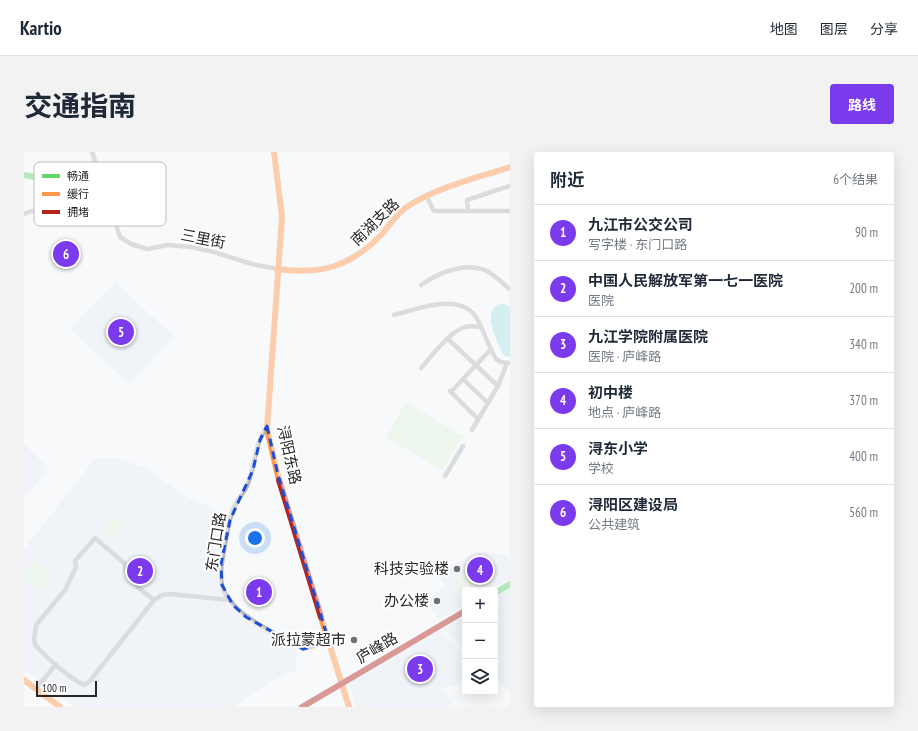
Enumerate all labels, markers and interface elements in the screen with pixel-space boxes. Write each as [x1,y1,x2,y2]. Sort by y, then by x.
text: Kartio [20,16,62,40]
text: 地图 [770,20,798,38]
text: 图层 [820,20,848,38]
text: 分享 [870,20,898,38]
button: 路线 [830,84,894,124]
text: 交通指南 [24,87,136,124]
legend [34,162,166,226]
text: 畅通 [67,169,89,183]
text: 附近 [550,169,584,191]
text: 6个结果 [833,171,878,188]
text: 缓行 [67,187,89,201]
street label: 南湖支路 [346,194,403,249]
text: 拥堵 [67,205,89,219]
text: 九江市公交公司 [588,215,693,234]
text: 1 [560,224,566,241]
text: 90 m [855,224,878,241]
street label: 三里街 [179,225,227,252]
text: 写字楼 · 东门口路 [588,236,687,253]
pin: 6 [53,239,79,269]
text: 中国人民解放军第一七一医院 [588,271,783,290]
text: 2 [560,280,566,297]
text: 200 m [849,280,878,297]
text: 医院 [588,292,614,309]
pin: 5 [108,317,134,347]
text: 九江学院附属医院 [588,327,708,346]
text: 3 [560,336,566,353]
text: 340 m [849,336,878,353]
text: 医院 · 庐峰路 [588,348,661,365]
text: 初中楼 [588,383,633,402]
text: 4 [560,392,566,409]
text: 370 m [849,392,878,409]
text: 地点 · 庐峰路 [588,404,661,421]
street label: 浔阳东路 [273,424,305,486]
text: 浔东小学 [588,439,648,458]
text: 5 [560,448,566,465]
text: 400 m [849,448,878,465]
text: 学校 [588,460,614,477]
text: 浔阳区建设局 [588,495,678,514]
text: 6 [560,504,566,521]
text: 560 m [849,504,878,521]
street label: 东门口路 [201,511,230,573]
text: 公共建筑 [588,516,640,533]
your location [245,528,265,548]
pin: 4 [467,555,493,585]
pin: 2 [127,556,153,586]
place label: 科技实验楼 [374,559,449,578]
marker: 科技实验楼 [452,564,462,574]
pin: 1 [246,577,272,607]
map controls [462,587,498,695]
button: + [462,587,498,623]
place label: 办公楼 [384,591,429,610]
marker: 办公楼 [432,596,442,606]
button: − [462,623,498,659]
street label: 庐峰路 [353,628,401,667]
place label: 派拉蒙超市 [271,630,346,649]
marker: 派拉蒙超市 [349,635,359,645]
pin: 3 [407,654,433,684]
button: layers [462,659,498,695]
scale bar [36,679,97,698]
text: 100 m [42,681,66,695]

